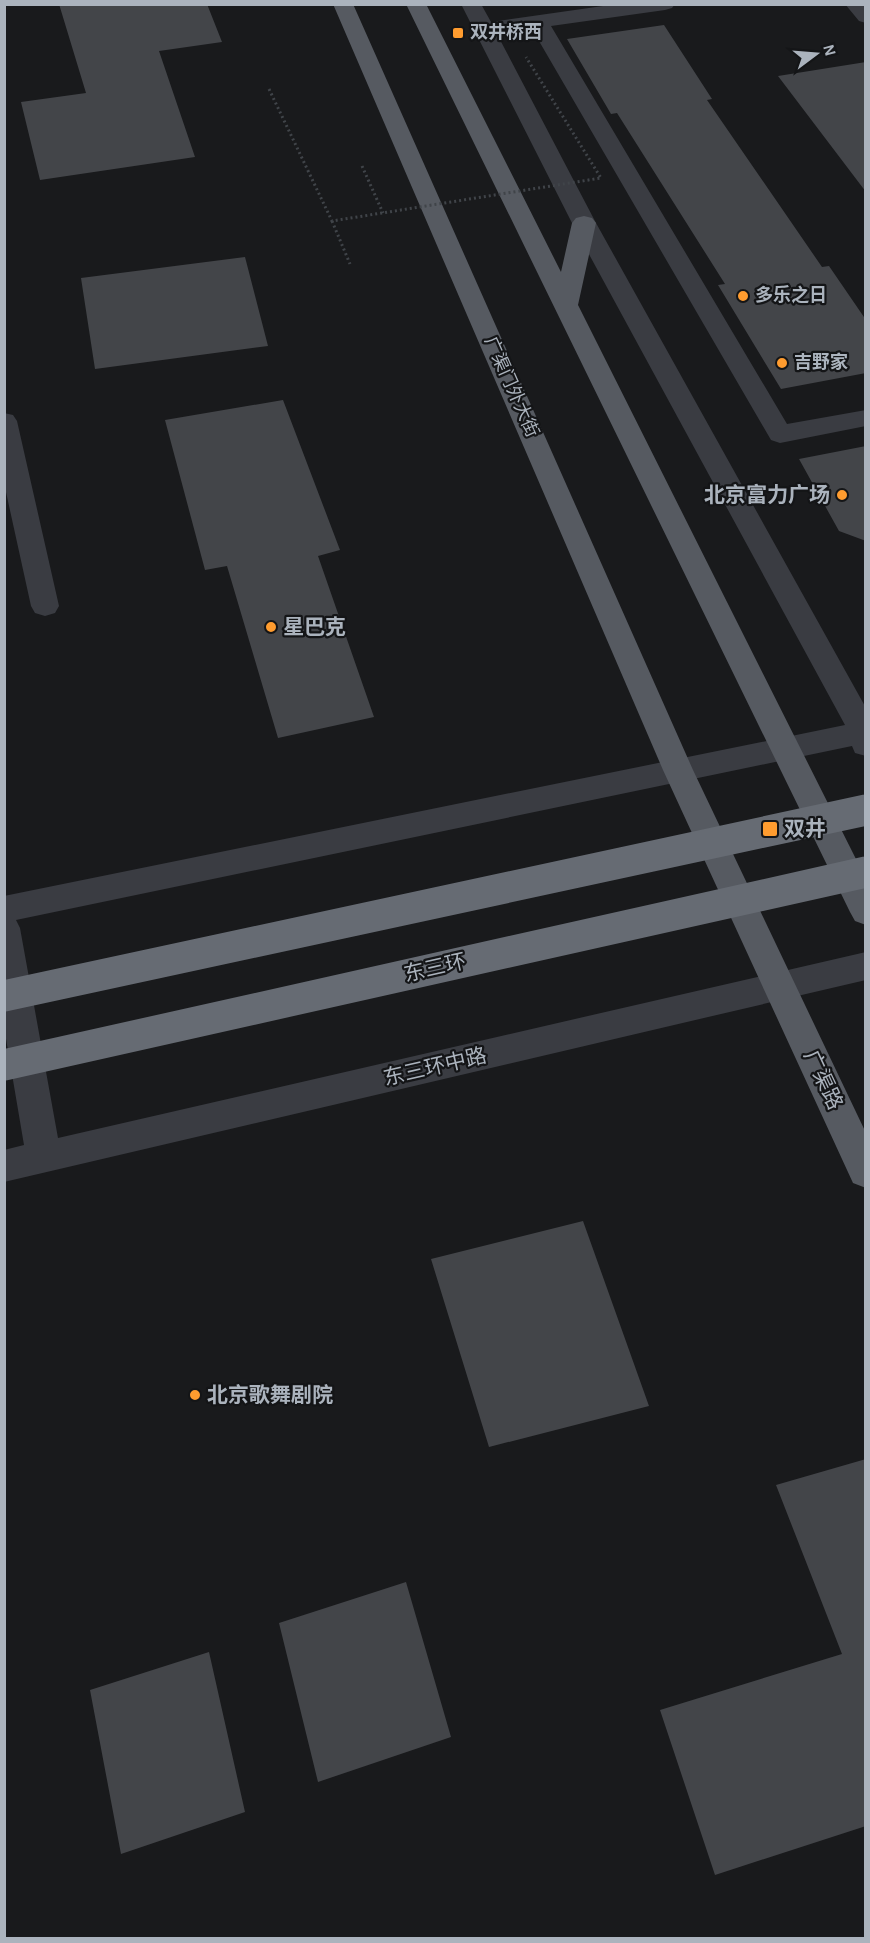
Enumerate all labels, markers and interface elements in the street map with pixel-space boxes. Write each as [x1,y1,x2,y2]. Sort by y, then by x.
place label: 双井桥西 [470,22,542,42]
north arrow [786,24,846,84]
marker: 双井桥西 [451,26,465,40]
text: N [820,43,839,58]
place label: 多乐之日 [755,285,827,305]
marker: 多乐之日 [736,289,750,303]
street label: 广渠门外大街 [481,333,543,440]
place label: 吉野家 [794,352,848,372]
marker: 吉野家 [775,356,789,370]
place label: 北京富力广场 [704,483,830,506]
marker: 北京富力广场 [835,488,849,502]
place label: 星巴克 [283,616,346,638]
marker: 星巴克 [264,620,278,634]
place label: 双井 [784,818,826,840]
marker: 双井 [761,820,779,838]
street label: 东三环 [402,950,468,985]
street label: 东三环中路 [381,1044,489,1089]
street label: 广渠路 [800,1047,847,1113]
place label: 北京歌舞剧院 [207,1383,333,1406]
marker: 北京歌舞剧院 [188,1388,202,1402]

